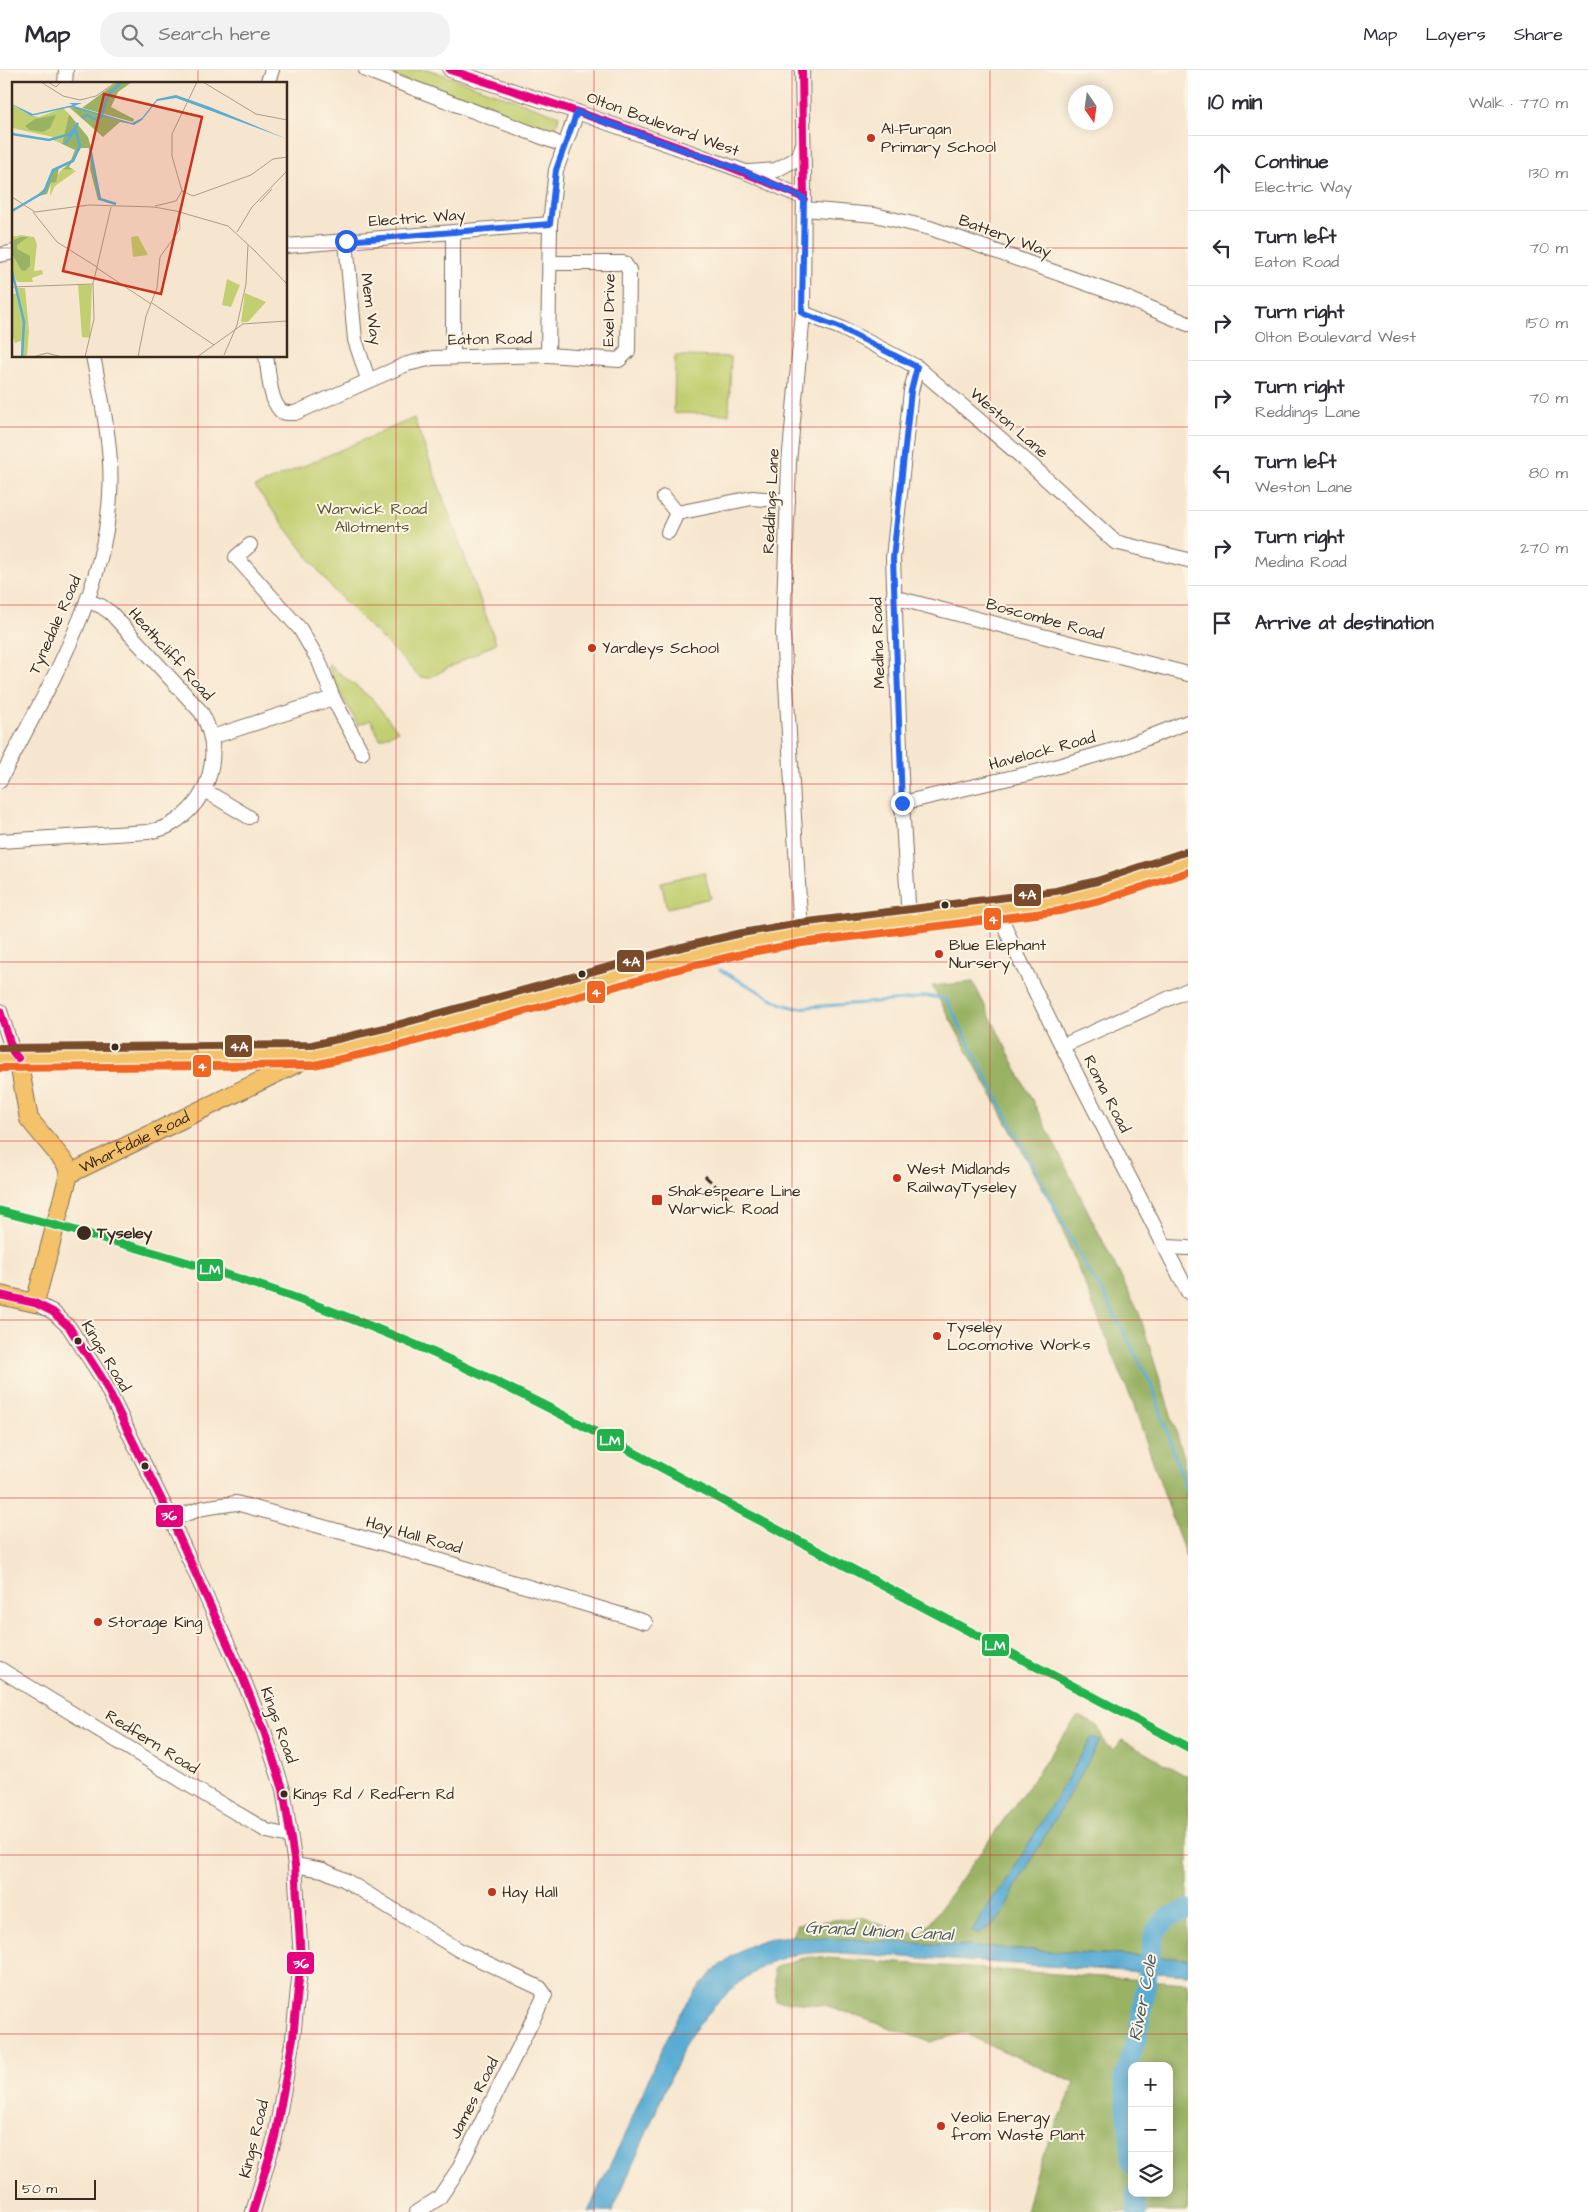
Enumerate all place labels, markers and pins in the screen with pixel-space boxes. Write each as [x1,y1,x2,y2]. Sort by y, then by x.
place label: Al-Furqan Primary School [881,118,996,159]
marker: Al-Furqan Primary School [865,132,877,144]
place label: Yardleys School [602,637,719,660]
marker: Yardleys School [586,642,598,654]
unlabelled marker [940,900,950,910]
place label: Blue Elephant Nursery [949,934,1047,975]
marker: Blue Elephant Nursery [933,948,945,960]
unlabelled marker [577,969,587,979]
unlabelled marker [110,1042,120,1052]
place label: West Midlands RailwayTyseley [907,1158,1017,1199]
marker: West Midlands RailwayTyseley [891,1172,903,1184]
place label: Shakespeare Line Warwick Road [668,1180,801,1220]
marker: Shakespeare Line Warwick Road [650,1193,664,1207]
place label: Tyseley [96,1222,153,1245]
marker: Tyseley [75,1224,93,1242]
place label: Tyseley Locomotive Works [947,1316,1091,1356]
marker: Tyseley Locomotive Works [931,1330,943,1342]
unlabelled marker [73,1336,83,1346]
unlabelled marker [140,1461,150,1471]
place label: Storage King [108,1611,202,1634]
marker: Storage King [92,1616,104,1628]
place label: Kings Rd / Redfern Rd [293,1784,454,1806]
marker: Kings Rd / Redfern Rd [279,1789,289,1799]
place label: Hay Hall [502,1881,558,1904]
marker: Hay Hall [486,1886,498,1898]
place label: Veolia Energy from Waste Plant [951,2106,1086,2146]
marker: Veolia Energy from Waste Plant [935,2120,947,2132]

